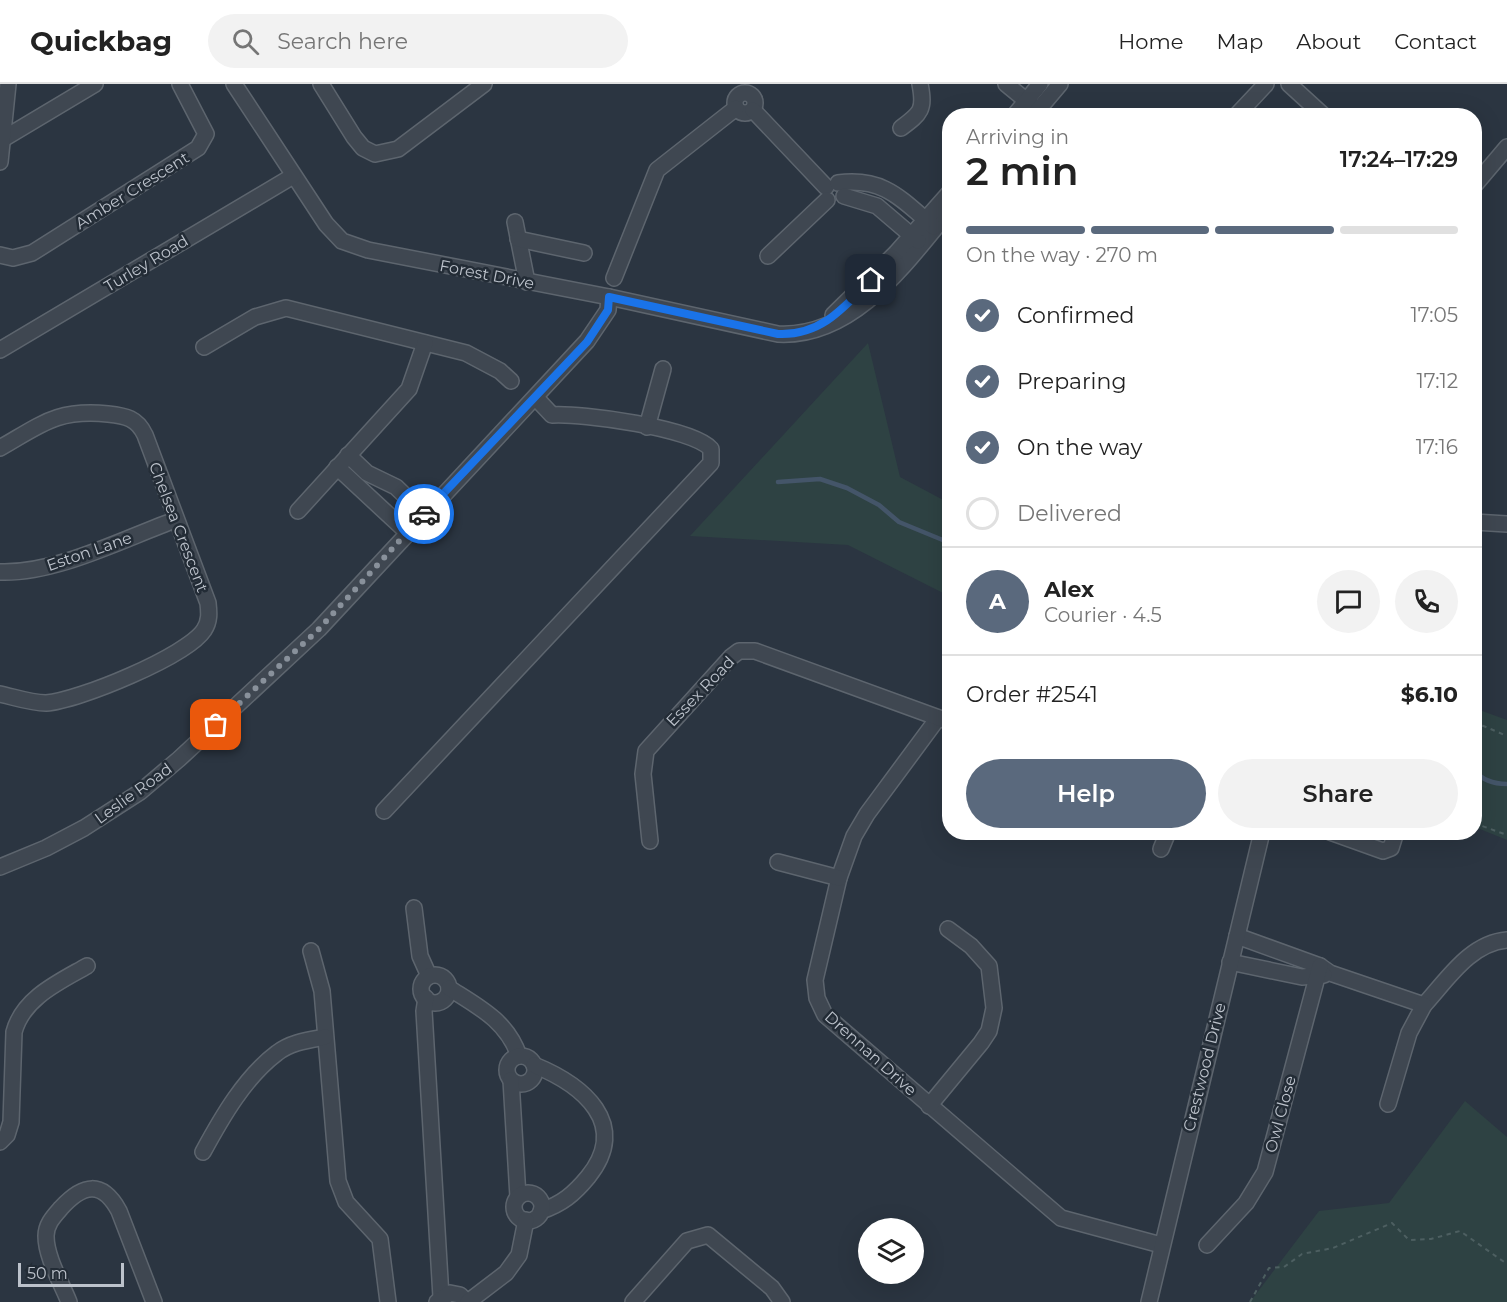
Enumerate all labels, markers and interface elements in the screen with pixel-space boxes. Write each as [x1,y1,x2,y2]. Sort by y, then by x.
search box [208,14,628,68]
text: Quickbag [30,24,172,58]
icon: search [229,25,262,58]
text: Search here [277,28,408,55]
text: Home [1118,29,1183,54]
text: Map [1216,29,1263,54]
text: About [1296,29,1361,54]
text: Contact [1394,29,1477,54]
text: Arriving in [966,125,1069,149]
text: 17:24–17:29 [1340,146,1458,173]
text: 2 min [966,147,1079,195]
street label: Amber Crescent [72,148,193,233]
street label: Turley Road [101,231,192,296]
text: On the way · 270 m [966,243,1158,267]
pin [845,254,896,305]
street label: Forest Drive [438,256,536,293]
icon: home [854,263,887,296]
icon: check [966,299,999,332]
text: Confirmed [1017,302,1134,329]
text: 17:05 [1411,303,1458,327]
icon: check [966,365,999,398]
text: Preparing [1017,368,1126,395]
text: 17:12 [1417,369,1458,393]
icon: check [966,431,999,464]
text: On the way [1017,434,1142,461]
text: 17:16 [1416,435,1458,459]
street label: Chelsea Crescent [145,459,212,595]
courier [394,484,454,544]
icon: car [408,498,441,531]
text: Delivered [1017,500,1122,527]
street label: Eston Lane [44,528,134,575]
button: chat [1317,570,1380,633]
button: phone [1395,570,1458,633]
text: Alex [1044,576,1094,603]
text: A [989,588,1006,615]
text: Courier · 4.5 [1044,603,1162,627]
street label: Essex Road [662,652,739,730]
text: Order #2541 [966,681,1098,708]
text: $6.10 [1401,681,1458,708]
pin [190,699,241,750]
icon: bag [199,708,232,741]
street label: Leslie Road [91,759,176,828]
button: Help [966,759,1206,828]
button: Share [1218,759,1458,828]
street label: Crestwood Drive [1179,1001,1230,1134]
street label: Drennan Drive [821,1007,921,1100]
street label: Owl Close [1261,1073,1300,1155]
map controls [858,1218,924,1284]
button: layers [858,1218,924,1284]
scale bar [18,1260,124,1288]
text: 50 m [27,1264,68,1283]

